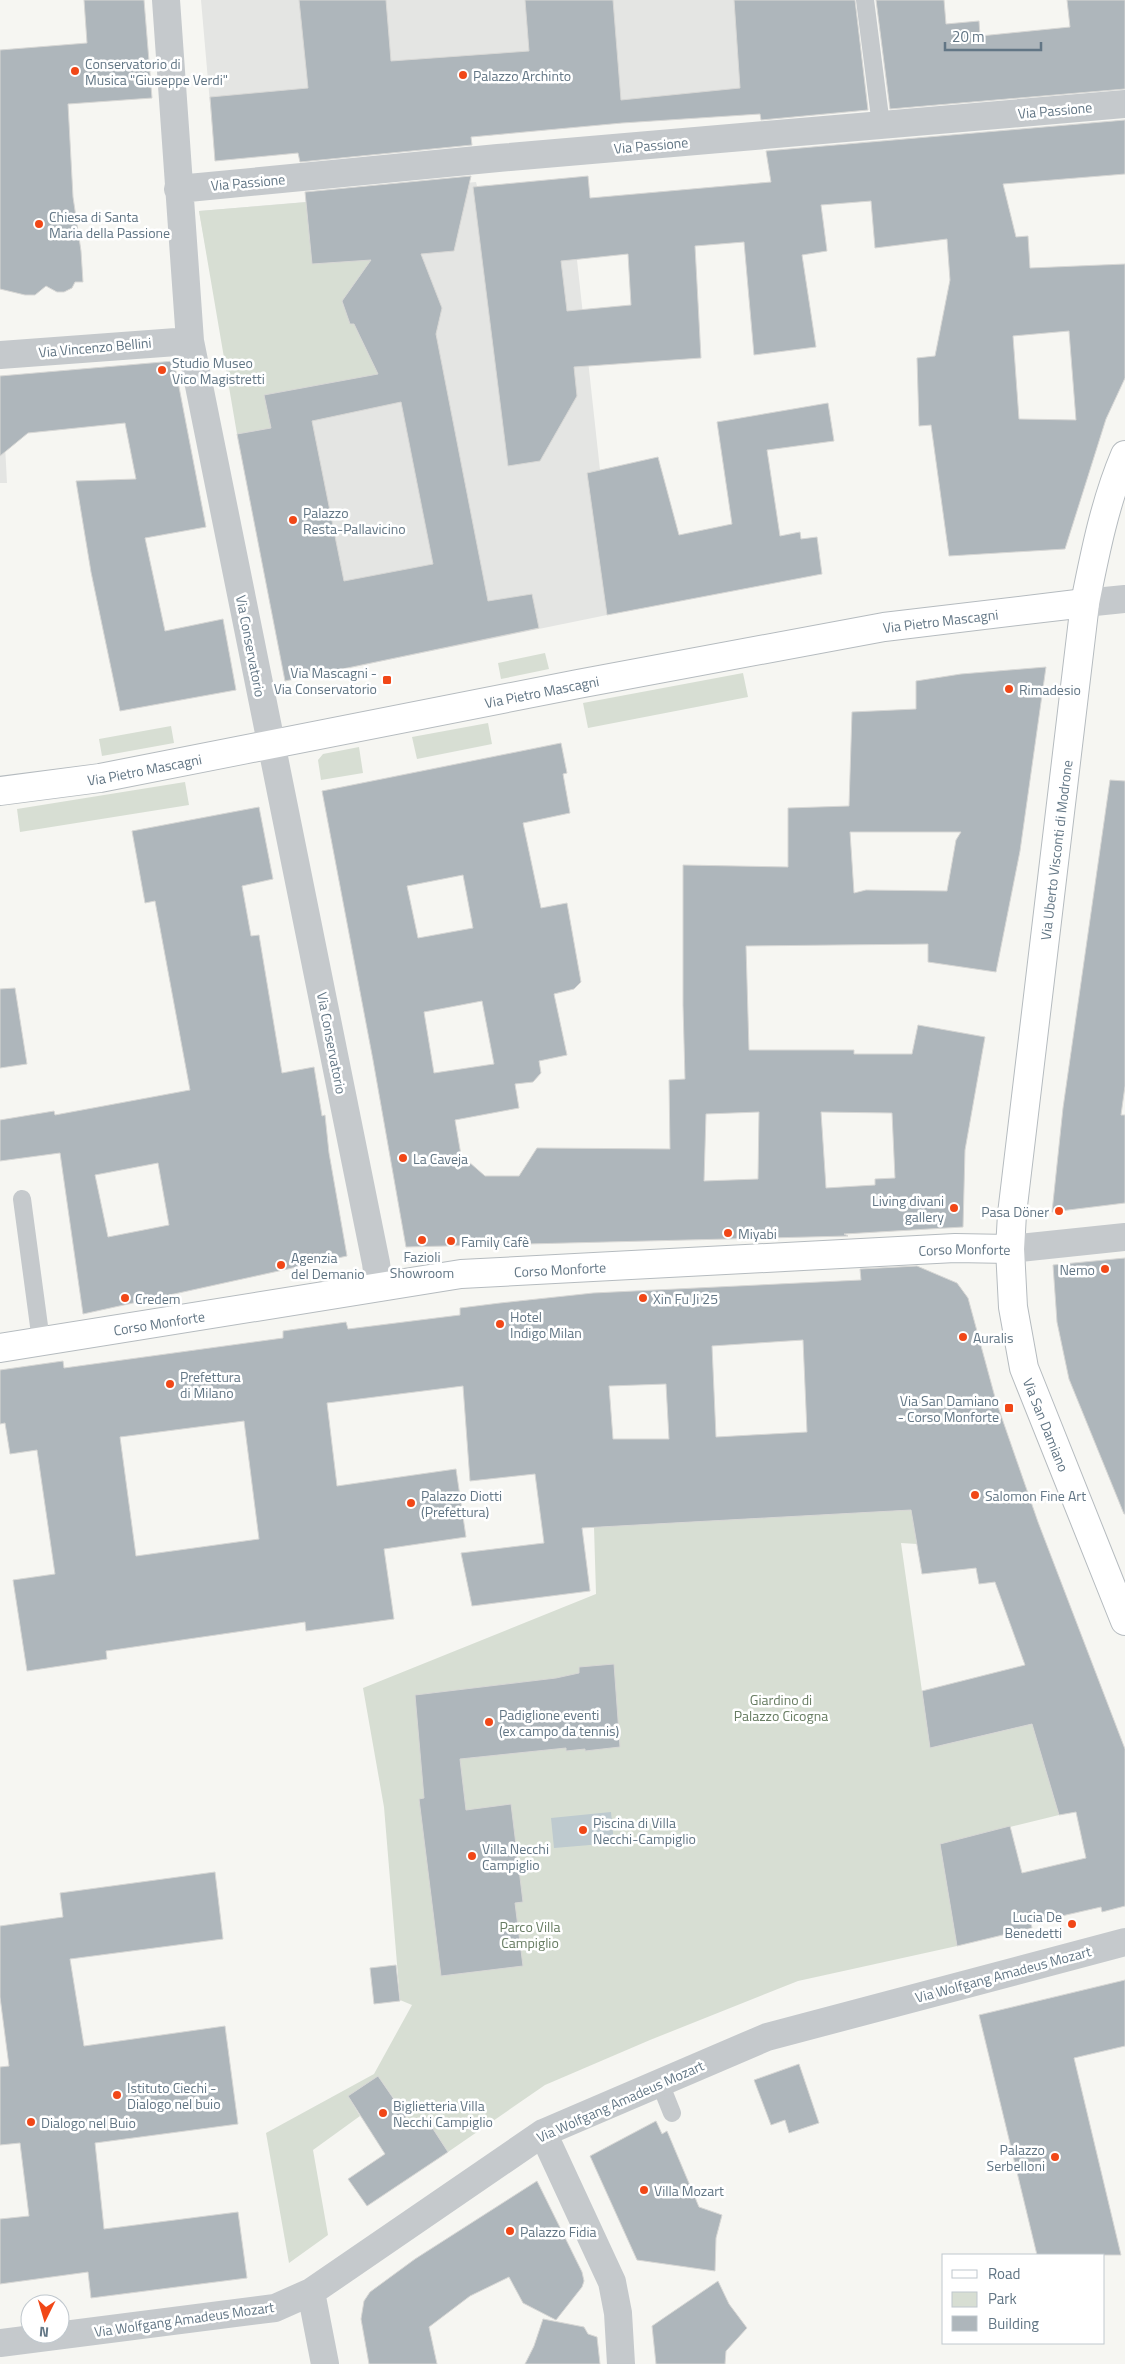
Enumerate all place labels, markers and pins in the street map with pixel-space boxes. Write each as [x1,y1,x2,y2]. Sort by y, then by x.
place label: Conservatorio di Musica "Giuseppe Verdi" [85,53,228,90]
marker: Conservatorio di Musica "Giuseppe Verdi" [69,65,81,77]
place label: Palazzo Archinto [473,65,571,86]
marker: Palazzo Archinto [457,69,469,81]
place label: Chiesa di Santa Maria della Passione [49,206,170,243]
marker: Chiesa di Santa Maria della Passione [33,218,45,230]
place label: Studio Museo Vico Magistretti [172,352,265,389]
marker: Studio Museo Vico Magistretti [156,364,168,376]
place label: Palazzo Resta-Pallavicino [303,502,406,539]
marker: Palazzo Resta-Pallavicino [287,514,299,526]
place label: Via Mascagni - Via Conservatorio [274,662,377,699]
marker: Via Mascagni - Via Conservatorio [381,674,393,686]
place label: Rimadesio [1019,679,1081,700]
marker: Rimadesio [1003,683,1015,695]
place label: La Caveja [413,1148,468,1169]
marker: La Caveja [397,1152,409,1164]
place label: Living divani gallery [872,1190,944,1227]
place label: Pasa Döner [981,1201,1049,1222]
marker: Living divani gallery [948,1202,960,1214]
marker: Pasa Döner [1053,1205,1065,1217]
place label: Miyabi [738,1223,777,1244]
marker: Miyabi [722,1227,734,1239]
place label: Family Cafè [461,1231,529,1252]
marker: Fazioli Showroom [416,1234,428,1246]
marker: Family Cafè [445,1235,457,1247]
place label: Fazioli Showroom [390,1246,454,1283]
place label: Agenzia del Demanio [291,1247,365,1284]
marker: Agenzia del Demanio [275,1259,287,1271]
place label: Nemo [1059,1259,1095,1280]
marker: Nemo [1099,1263,1111,1275]
place label: Credem [135,1288,181,1309]
place label: Xin Fu Ji 25 [653,1288,718,1309]
marker: Credem [119,1292,131,1304]
marker: Xin Fu Ji 25 [637,1292,649,1304]
place label: Hotel Indigo Milan [510,1306,582,1343]
marker: Hotel Indigo Milan [494,1318,506,1330]
place label: Auralis [973,1327,1013,1348]
marker: Auralis [957,1331,969,1343]
place label: Prefettura di Milano [180,1366,241,1403]
marker: Prefettura di Milano [164,1378,176,1390]
place label: Via San Damiano - Corso Monforte [898,1390,999,1427]
marker: Via San Damiano - Corso Monforte [1003,1402,1015,1414]
place label: Palazzo Diotti (Prefettura) [421,1485,502,1522]
place label: Salomon Fine Art [985,1485,1086,1506]
marker: Salomon Fine Art [969,1489,981,1501]
marker: Palazzo Diotti (Prefettura) [405,1497,417,1509]
place label: Padiglione eventi (ex campo da tennis) [499,1704,619,1741]
marker: Padiglione eventi (ex campo da tennis) [483,1716,495,1728]
place label: Piscina di Villa Necchi-Campiglio [593,1812,696,1849]
marker: Piscina di Villa Necchi-Campiglio [577,1824,589,1836]
place label: Villa Necchi Campiglio [482,1838,549,1875]
marker: Villa Necchi Campiglio [466,1850,478,1862]
place label: Lucia De Benedetti [1004,1906,1062,1943]
marker: Lucia De Benedetti [1066,1918,1078,1930]
place label: Istituto Ciechi - Dialogo nel buio [127,2077,221,2114]
marker: Istituto Ciechi - Dialogo nel buio [111,2089,123,2101]
place label: Biglietteria Villa Necchi Campiglio [393,2095,493,2132]
marker: Biglietteria Villa Necchi Campiglio [377,2107,389,2119]
place label: Dialogo nel Buio [41,2112,136,2133]
marker: Dialogo nel Buio [25,2116,37,2128]
place label: Palazzo Serbelloni [987,2139,1045,2176]
marker: Palazzo Serbelloni [1049,2151,1061,2163]
place label: Villa Mozart [654,2180,724,2201]
marker: Villa Mozart [638,2184,650,2196]
place label: Palazzo Fidia [520,2221,597,2242]
marker: Palazzo Fidia [504,2225,516,2237]

